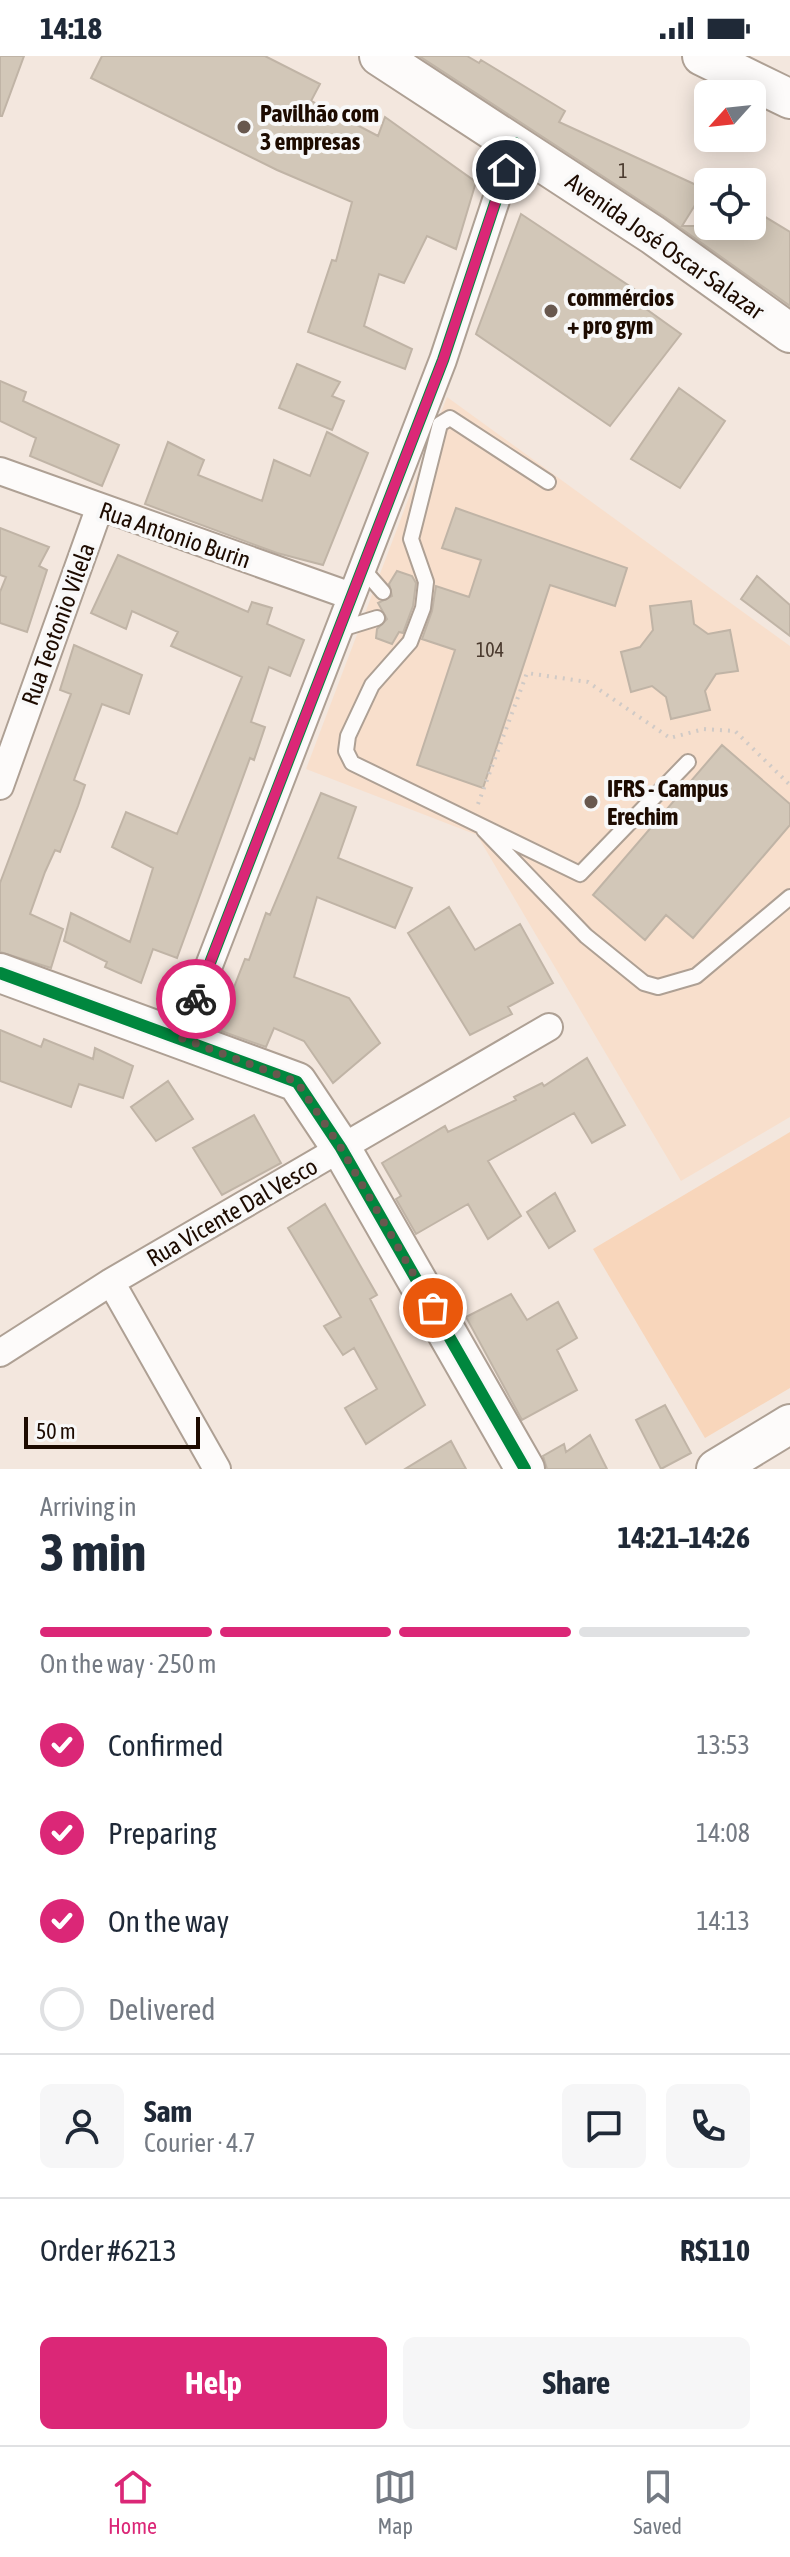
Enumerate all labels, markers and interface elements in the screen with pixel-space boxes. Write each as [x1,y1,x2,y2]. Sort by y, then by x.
text: 14:18 [40,11,102,45]
north arrow [694,80,766,152]
map controls [694,80,766,240]
place label: Pavilhão com 3 empresas [260,100,379,155]
marker: Pavilhão com 3 empresas [235,118,253,136]
pin [472,136,540,204]
icon: home [484,148,528,192]
house number: 1 [618,159,628,182]
street label: Avenida José Oscar Salazar [561,167,770,325]
button: locate [694,168,766,240]
place label: commércios + pro gym [567,284,674,339]
marker: commércios + pro gym [542,302,560,320]
street label: Rua Antonio Burin [96,496,254,574]
street label: Rua Teotonio Vilela [16,539,100,709]
house number: 104 [476,638,504,661]
place label: IFRS - Campus Erechim [607,775,729,830]
marker: IFRS - Campus Erechim [582,793,600,811]
courier [156,959,236,1039]
icon: bike [174,977,218,1021]
street label: Rua Vicente Dal Vesco [142,1152,322,1272]
pin [399,1274,467,1342]
icon: bag [411,1286,455,1330]
scale bar [24,1413,200,1449]
text: 50 m [36,1418,76,1444]
text: Arriving in [40,1492,137,1522]
text: 14:21–14:26 [618,1520,750,1554]
text: 3 min [40,1522,146,1582]
text: On the way · 250 m [40,1649,217,1679]
icon: check [40,1723,84,1767]
text: Confirmed [108,1728,223,1762]
text: 13:53 [696,1730,750,1760]
icon: check [40,1811,84,1855]
text: Preparing [108,1816,217,1850]
text: 14:08 [696,1818,750,1848]
icon: check [40,1899,84,1943]
text: On the way [108,1904,229,1938]
text: 14:13 [696,1906,750,1936]
text: Delivered [108,1992,216,2026]
button: person [40,2084,124,2168]
button: chat [562,2084,646,2168]
button: phone [666,2084,750,2168]
text: Sam [144,2094,192,2128]
text: Courier · 4.7 [144,2128,255,2158]
text: Order #6213 [40,2233,177,2267]
text: R$110 [680,2233,750,2267]
button: Help [40,2337,387,2429]
button: Share [403,2337,750,2429]
tab: Home [108,2465,157,2539]
tab: Map [373,2465,417,2539]
tab: Saved [633,2465,682,2539]

